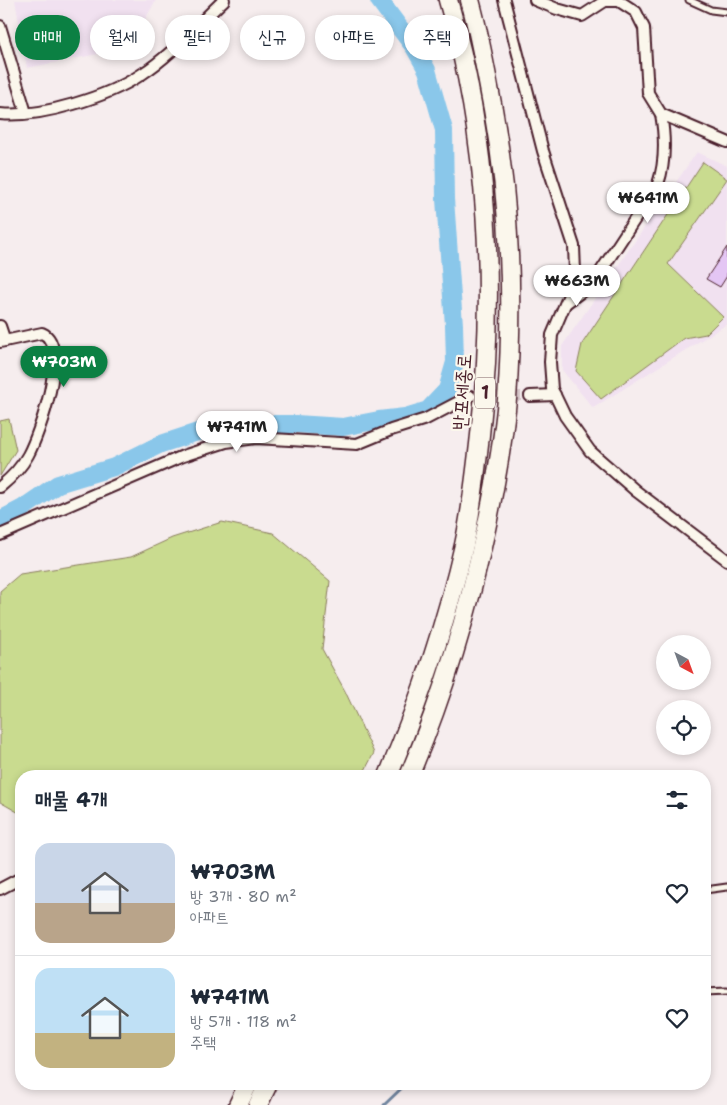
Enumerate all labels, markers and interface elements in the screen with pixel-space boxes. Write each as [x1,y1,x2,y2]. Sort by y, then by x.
chip: 매매 [15,15,80,60]
chip: 월세 [90,15,155,60]
chip: 필터 [165,15,230,60]
chip: 신규 [240,15,305,60]
chip: 아파트 [315,15,394,60]
chip: 주택 [404,15,469,60]
pin: ₩641M [613,182,683,224]
text: ₩641M [618,187,678,208]
pin: ₩663M [542,264,612,307]
text: ₩663M [544,270,610,291]
pin: ₩703M [29,346,99,388]
text: ₩703M [31,351,97,372]
street label: 반포세종로 [447,353,477,431]
road number: 1 [475,378,495,408]
pin: ₩741M [202,410,272,453]
text: ₩741M [207,416,267,437]
north arrow [656,635,711,690]
map controls [656,635,711,755]
button: locate [656,700,711,755]
text: 매물 4개 [35,786,108,814]
icon: filters [663,786,691,814]
text: ₩703M [190,858,275,886]
icon: home [75,863,135,923]
icon: heart [663,879,691,907]
text: 방 3개 · 80 m² [190,886,297,907]
text: 아파트 [190,907,229,928]
text: ₩741M [190,983,269,1011]
icon: home [75,988,135,1048]
icon: heart [663,1004,691,1032]
text: 방 5개 · 118 m² [190,1011,297,1032]
text: 주택 [190,1032,216,1053]

